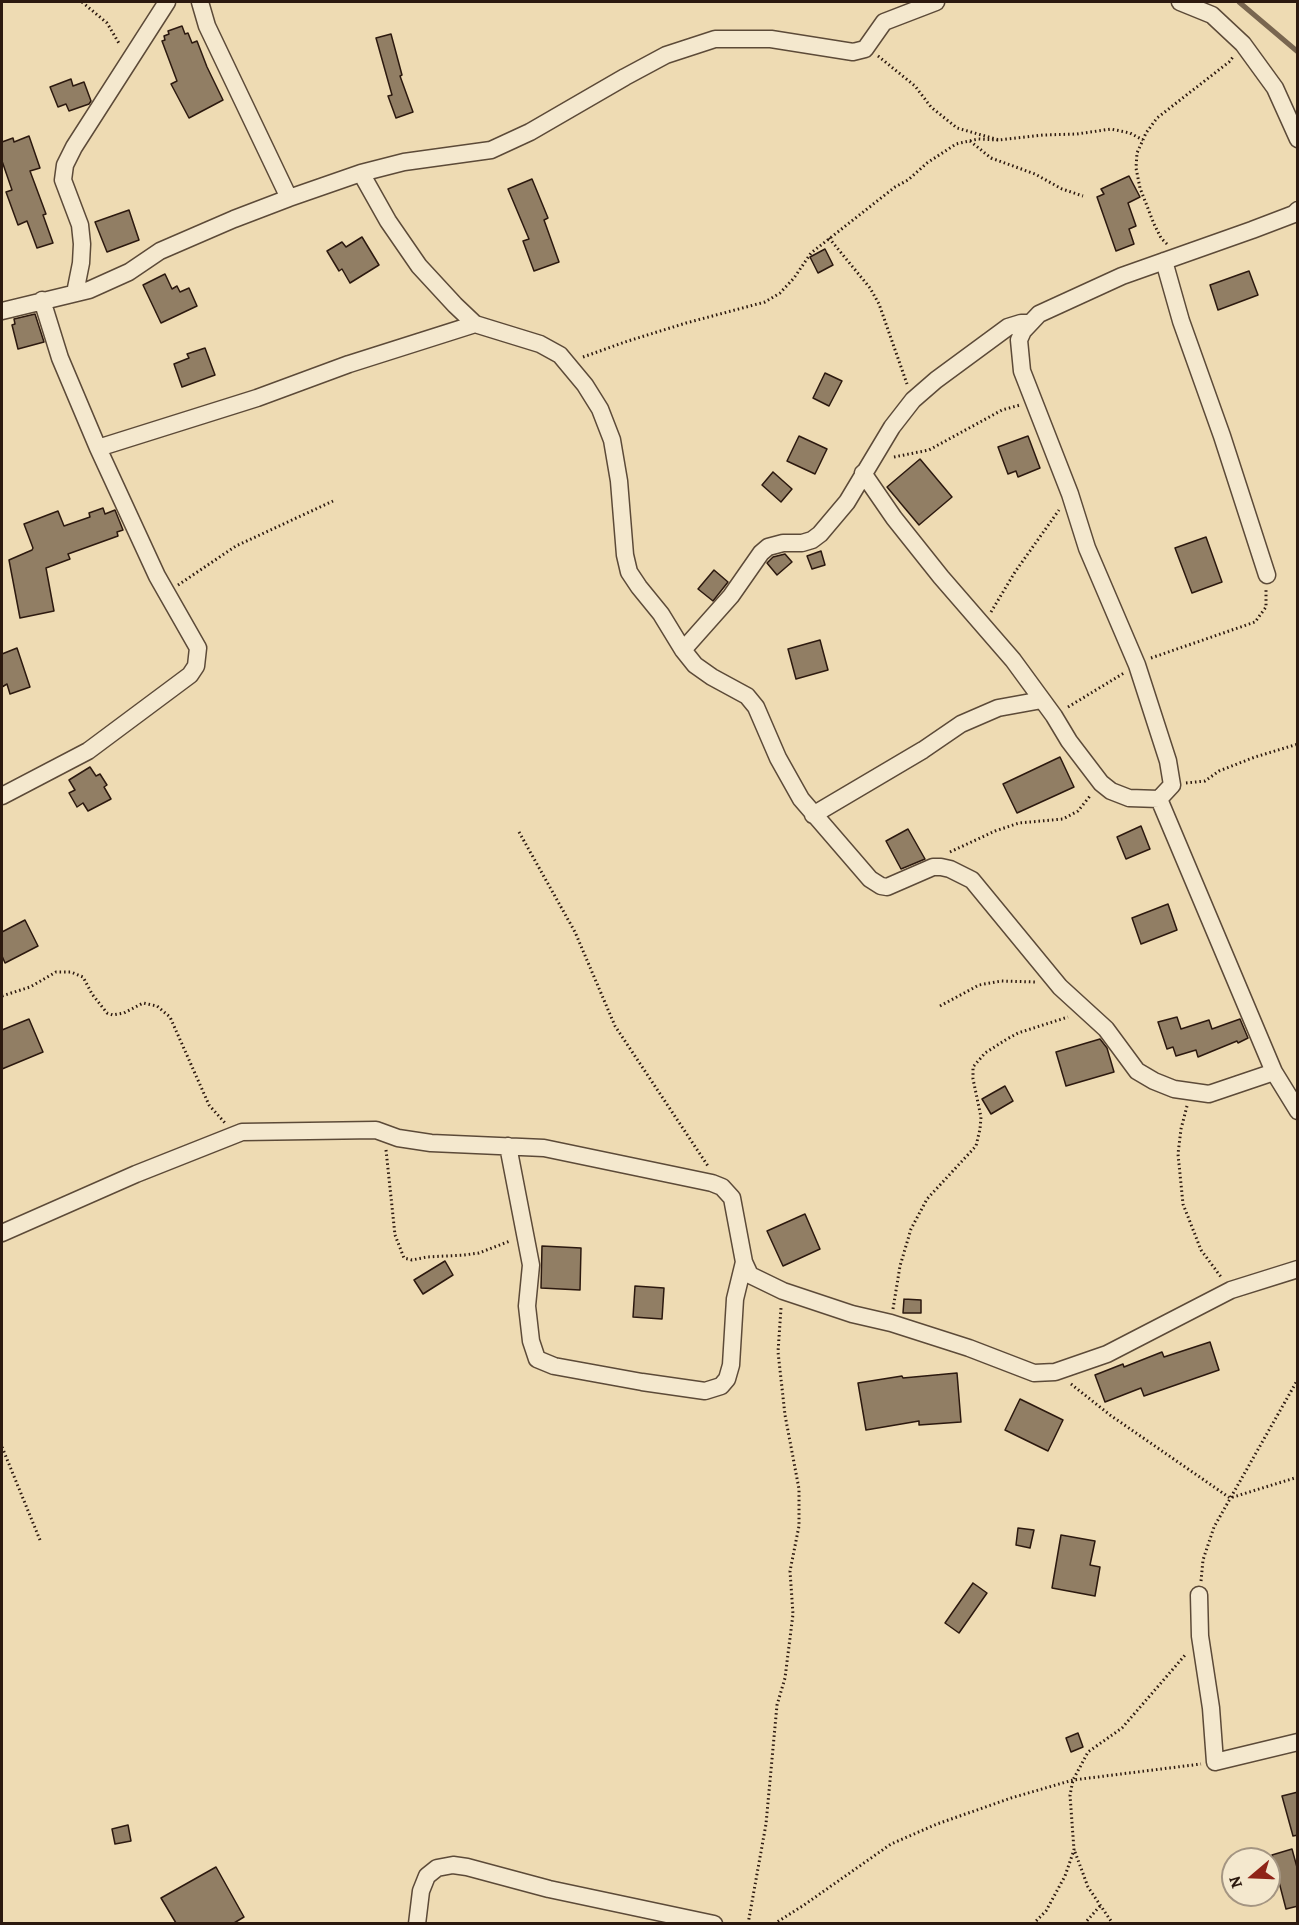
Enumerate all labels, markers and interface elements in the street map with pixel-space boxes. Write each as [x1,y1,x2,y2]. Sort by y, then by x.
north arrow [1221,1847,1281,1907]
text: N [1224,1873,1248,1891]

